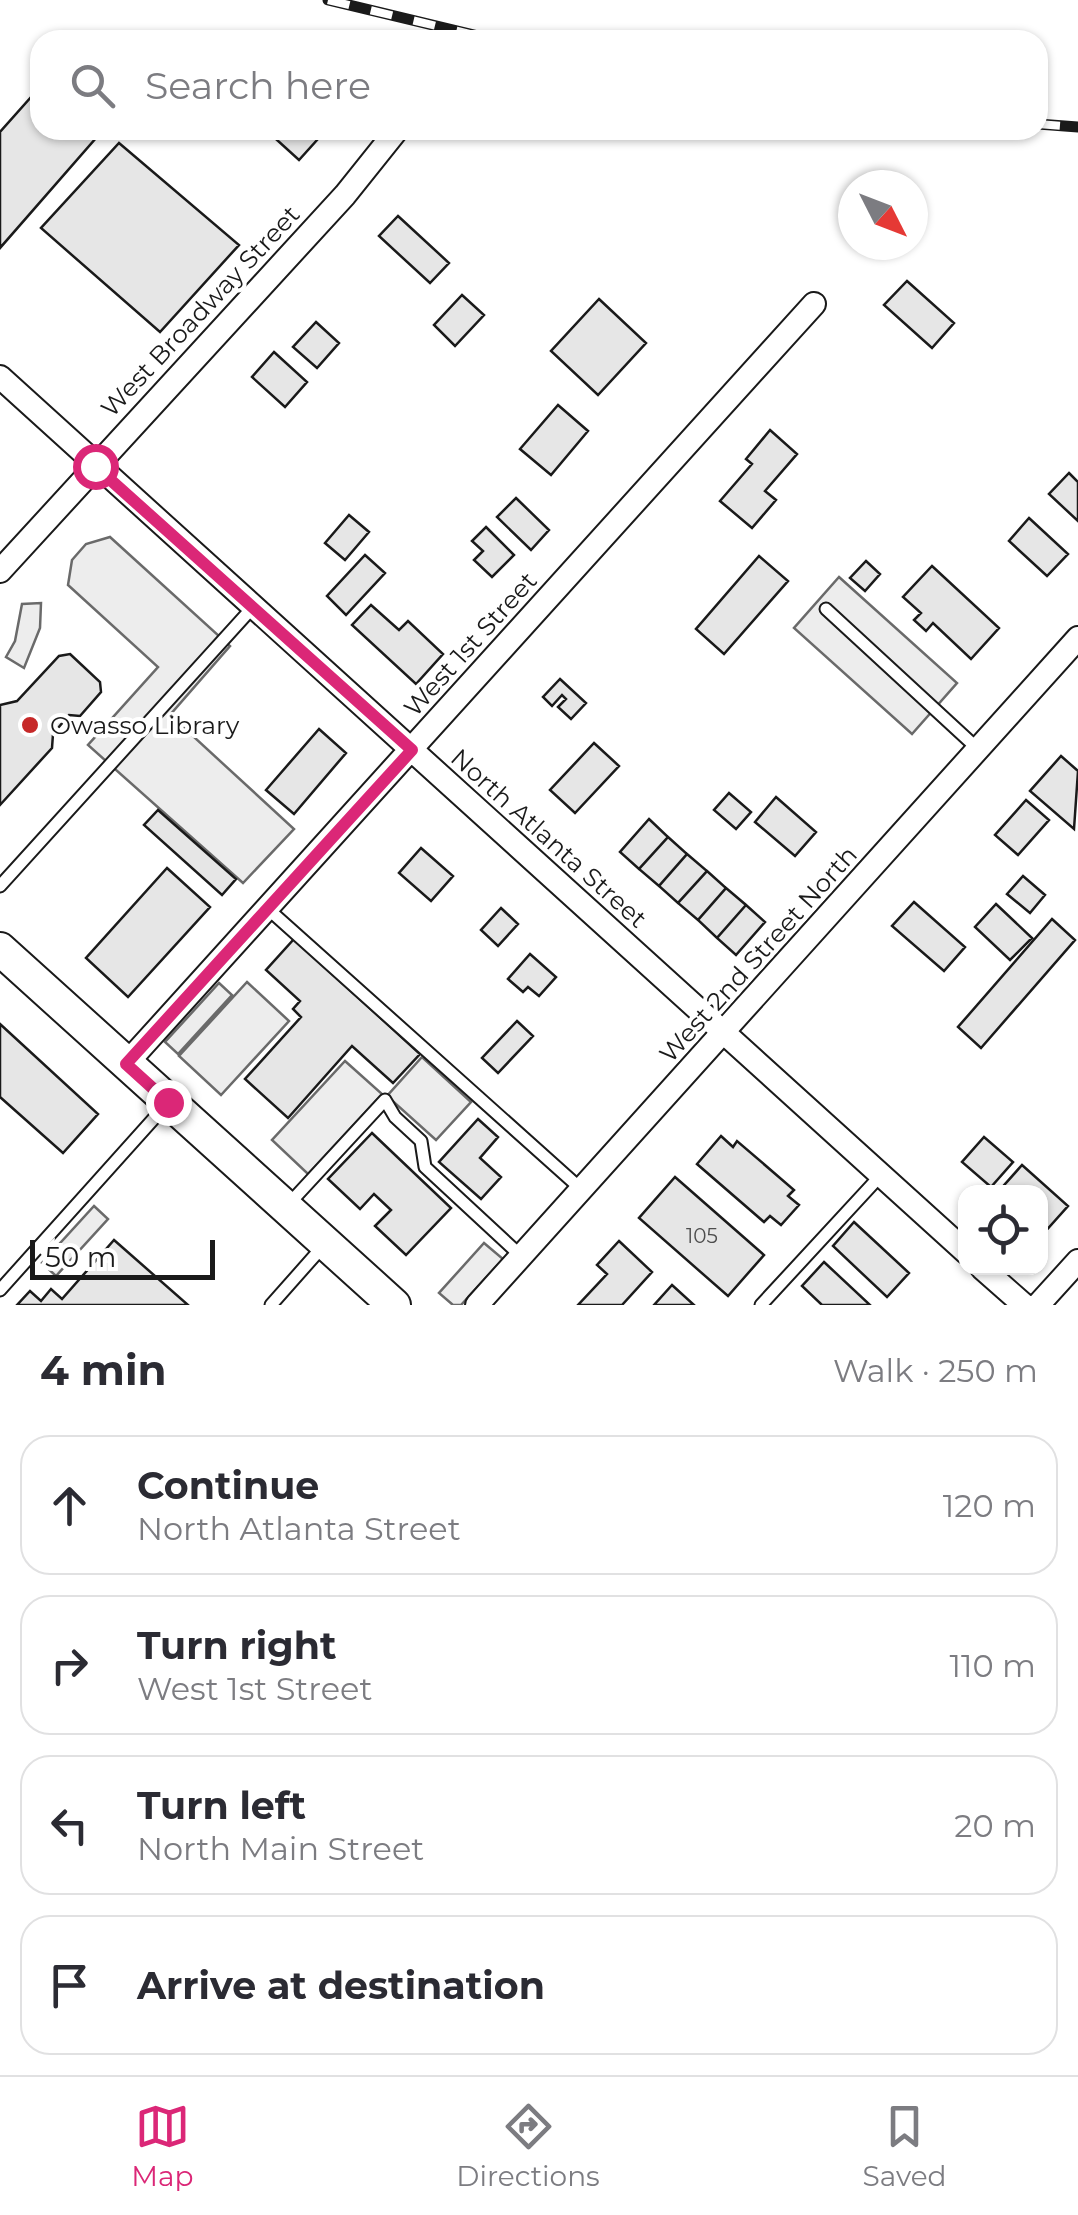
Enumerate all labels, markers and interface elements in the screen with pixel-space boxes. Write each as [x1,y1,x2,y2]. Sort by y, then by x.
search box [30,30,1048,140]
icon: search [65,58,120,113]
text: Search here [145,62,371,109]
north arrow [838,170,928,260]
street label: West Broadway Street [94,199,306,423]
route start [73,444,119,490]
street label: West 1st Street [397,566,543,722]
place label: Owasso Library [50,710,240,740]
marker: Owasso Library [19,714,41,736]
street label: North Atlanta Street [445,742,653,934]
street label: West 2nd Street North [653,840,863,1068]
route end [146,1080,192,1126]
map controls [958,1185,1048,1275]
button: locate [958,1185,1048,1275]
house number: 105 [686,1224,718,1248]
scale bar [30,1235,215,1280]
text: 50 m [45,1240,116,1274]
text: 4 min [40,1344,167,1396]
text: Walk · 250 m [833,1351,1038,1390]
text: Continue [137,1462,319,1509]
icon: ahead [42,1478,97,1533]
text: 120 m [943,1486,1036,1525]
text: North Atlanta Street [137,1509,461,1548]
text: Turn right [137,1622,336,1669]
icon: right [42,1638,97,1693]
text: 110 m [949,1646,1036,1685]
text: West 1st Street [137,1669,372,1708]
text: Turn left [137,1782,306,1829]
icon: left [42,1798,97,1853]
text: 20 m [954,1806,1036,1845]
text: North Main Street [137,1829,424,1868]
icon: arrive [42,1958,97,2013]
text: Arrive at destination [137,1962,545,2009]
tab: Map [131,2099,194,2193]
tab: Directions [456,2099,600,2193]
tab: Saved [862,2099,947,2193]

